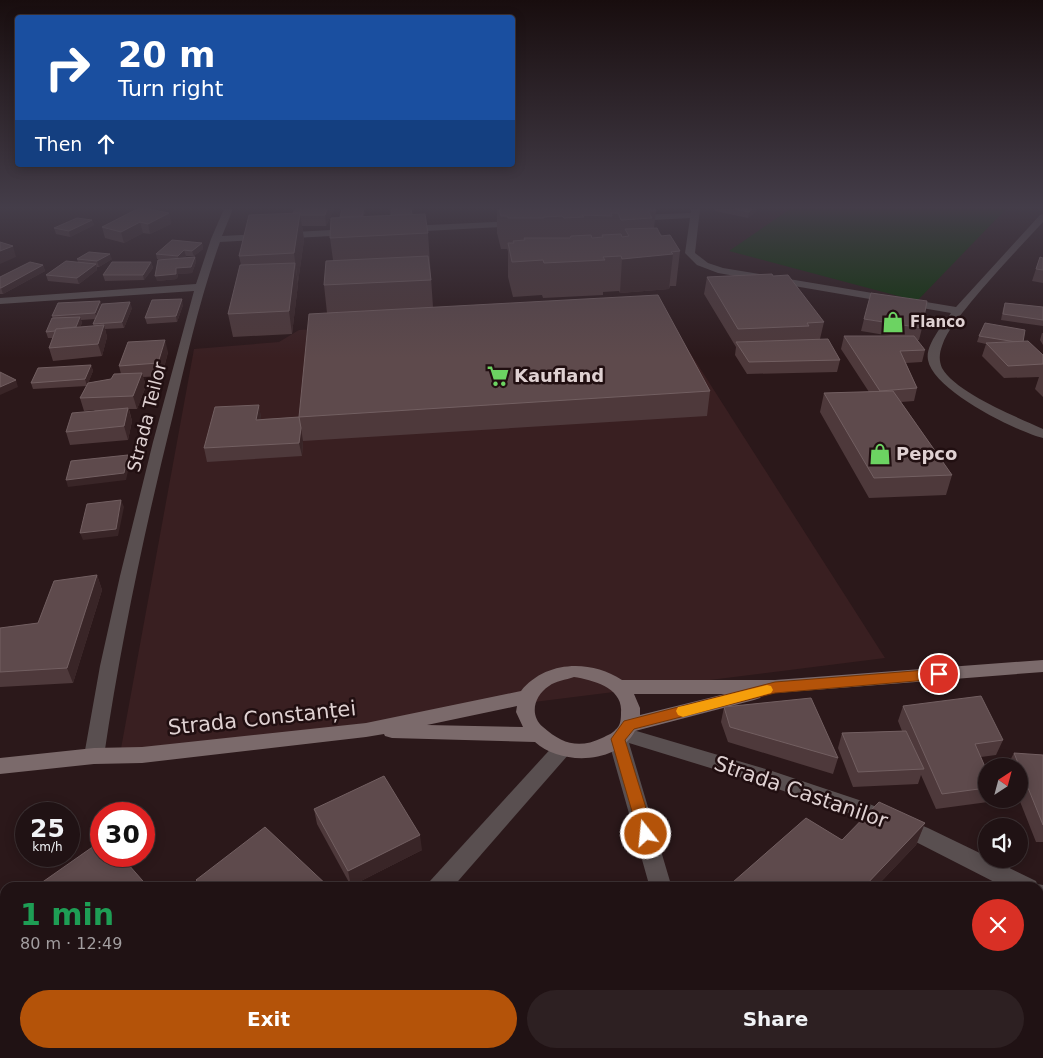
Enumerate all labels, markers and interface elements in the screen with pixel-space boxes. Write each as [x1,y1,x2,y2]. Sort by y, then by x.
icon: right [35,35,100,100]
text: 20 m [118,35,215,75]
text: Turn right [118,76,223,101]
icon: ahead [92,130,120,158]
text: Then [35,133,82,155]
shop icon: Flanco [880,309,906,335]
place label: Flanco [910,313,965,331]
street label: Strada Teilor [123,359,170,474]
supermarket icon: Kaufland [485,363,511,389]
place label: Kaufland [514,365,604,386]
shop icon: Pepco [867,441,893,467]
place label: Pepco [896,443,957,464]
pin [918,653,960,695]
icon: arrive [925,660,953,688]
street label: Strada Constanței [167,696,357,740]
street label: Strada Castanilor [711,751,891,833]
north arrow [978,758,1028,808]
map controls [978,758,1028,868]
speed limit sign: 30 [90,802,155,867]
position arrow [619,807,671,859]
text: 25 [30,814,65,843]
button: sound [978,818,1028,868]
text: km/h [32,840,63,854]
text: 1 min [20,897,114,932]
button: close [972,899,1024,951]
text: 80 m · 12:49 [20,934,122,953]
button: Exit [20,990,517,1048]
button: Share [527,990,1024,1048]

